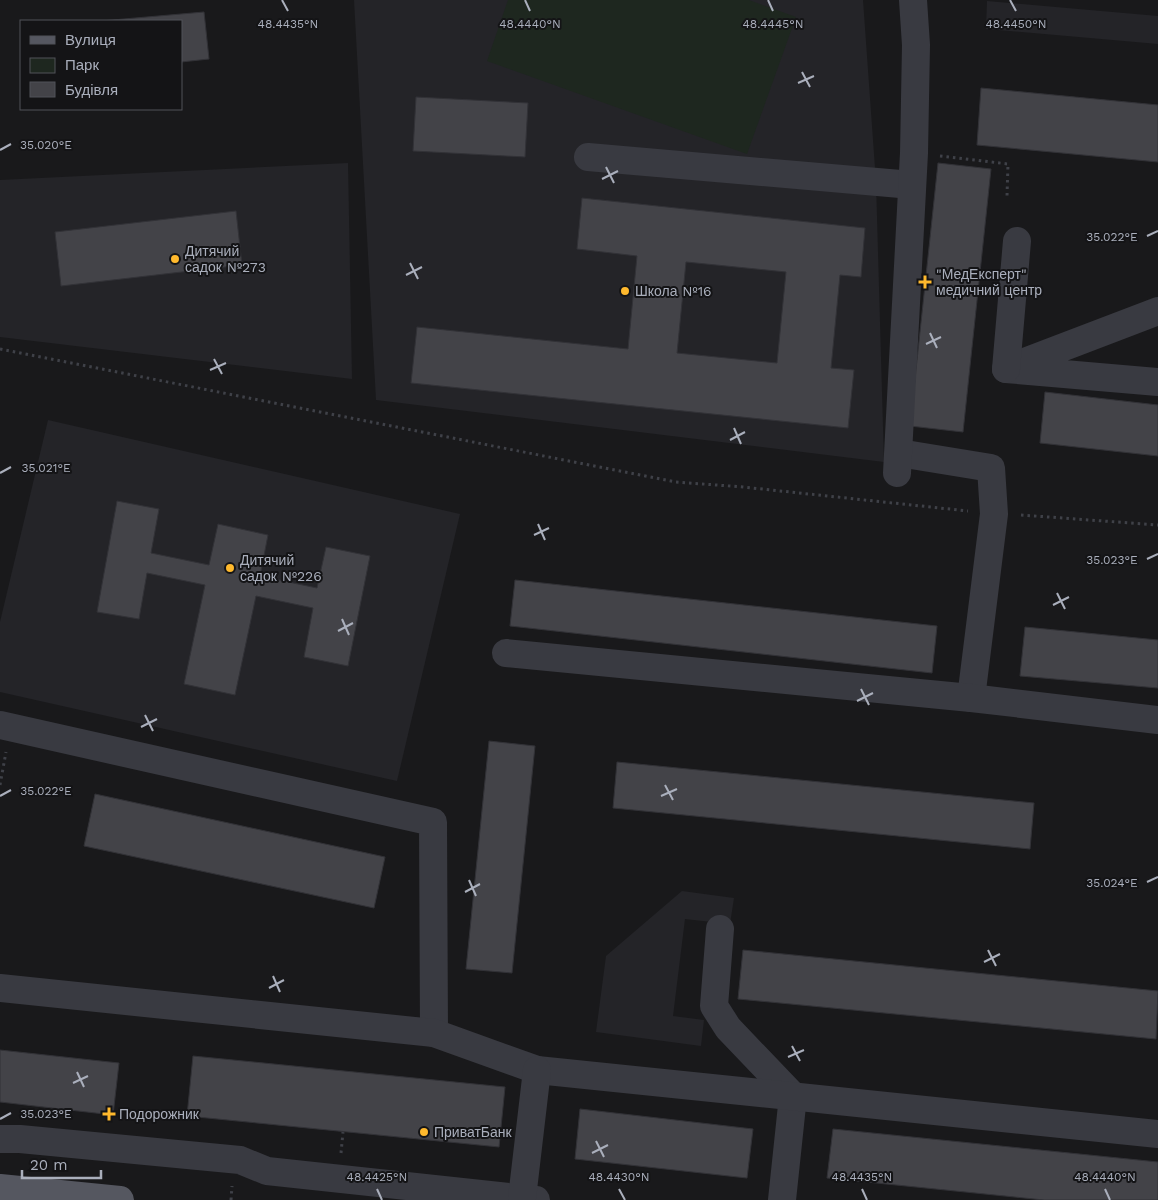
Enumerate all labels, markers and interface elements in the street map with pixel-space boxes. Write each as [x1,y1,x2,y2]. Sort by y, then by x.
text: 48.4435°N [258,17,318,31]
text: 48.4440°N [499,17,561,31]
text: 48.4445°N [742,17,804,31]
text: 48.4450°N [985,17,1047,31]
legend [20,20,182,110]
text: Вулиця [65,31,116,49]
text: Парк [65,56,99,74]
text: Будівля [65,81,118,99]
text: 35.020°E [20,138,72,152]
text: 35.022°E [1086,230,1138,244]
place label: Дитячий садок №273 [185,243,266,275]
marker: Дитячий садок №273 [169,253,181,265]
place label: "МедЕксперт" медичний центр [936,266,1042,298]
marker: "МедЕксперт" медичний центр [918,275,932,289]
place label: Школа №16 [635,283,712,299]
marker: Школа №16 [619,285,631,297]
text: 35.021°E [21,461,71,475]
place label: Дитячий садок №226 [240,552,322,584]
text: 35.023°E [1086,553,1138,567]
marker: Дитячий садок №226 [224,562,236,574]
text: 35.022°E [20,784,72,798]
text: 35.024°E [1086,876,1138,890]
place label: Подорожник [119,1106,200,1122]
text: 35.023°E [20,1107,72,1121]
marker: Подорожник [103,1108,115,1120]
place label: ПриватБанк [434,1124,513,1140]
marker: ПриватБанк [418,1126,430,1138]
scale bar [22,1148,101,1180]
text: 20 m [30,1156,68,1174]
text: 48.4425°N [347,1170,407,1184]
text: 48.4430°N [588,1170,650,1184]
text: 48.4435°N [832,1170,892,1184]
text: 48.4440°N [1074,1170,1136,1184]

